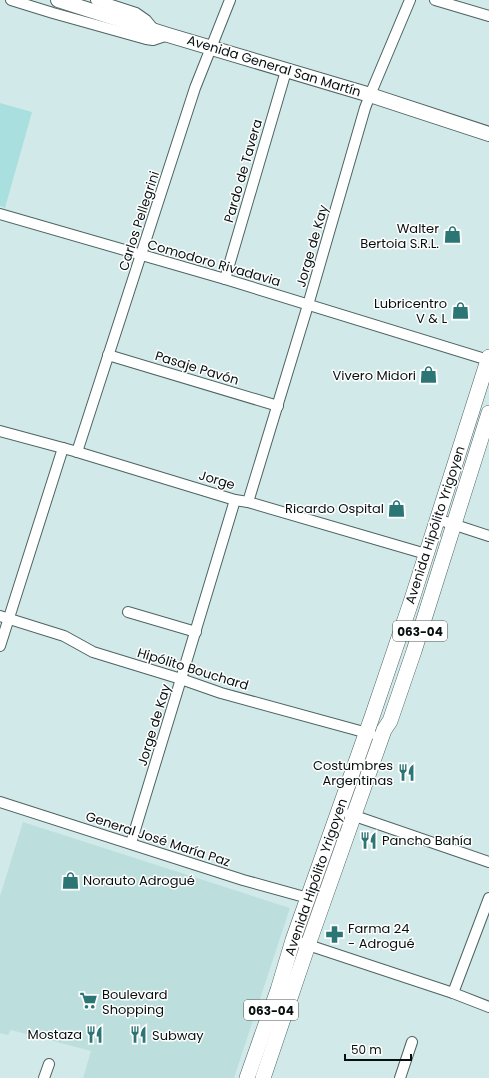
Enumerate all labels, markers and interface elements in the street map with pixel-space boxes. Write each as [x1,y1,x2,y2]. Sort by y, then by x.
street label: Avenida General San Martín [185,30,363,102]
street label: Pardo de Tavera [219,117,267,225]
street label: Carlos Pellegrini [114,169,164,273]
street label: Jorge de Kay [291,202,333,289]
place label: Walter Bertoia S.R.L. [360,219,439,253]
shop icon: Walter Bertoia S.R.L. [442,225,462,245]
street label: Comodoro Rivadavia [145,235,283,291]
place label: Lubricentro V & L [374,294,447,328]
shop icon: Lubricentro V & L [450,300,470,320]
street label: Pasaje Pavón [153,346,241,390]
shop icon: Vivero Midori [419,365,439,385]
place label: Vivero Midori [332,366,416,385]
street label: Avenida Hipólito Yrigoyen [400,443,470,607]
street label: Jorge [197,466,237,494]
shop icon: Ricardo Ospital [387,498,407,518]
place label: Ricardo Ospital [285,499,384,518]
road number: 063-04 [393,621,447,641]
street label: Hipólito Bouchard [135,643,251,695]
street label: Jorge de Kay [133,681,176,768]
place label: Costumbres Argentinas [313,756,393,790]
restaurant icon: Costumbres Argentinas [396,762,416,782]
street label: Avenida Hipólito Yrigoyen [280,796,352,958]
street label: General José María Paz [83,807,233,871]
restaurant icon: Pancho Bahía [359,830,379,850]
place label: Pancho Bahía [382,831,472,850]
shop icon: Norauto Adrogué [60,870,80,890]
place label: Norauto Adrogué [83,871,195,890]
place label: Farma 24 - Adrogué [348,919,415,953]
pharmacy icon: Farma 24 - Adrogué [325,925,345,945]
place label: Boulevard Shopping [102,985,168,1019]
supermarket icon: Boulevard Shopping [79,991,99,1011]
road number: 063-04 [244,1000,298,1020]
restaurant icon: Mostaza [85,1024,105,1044]
place label: Mostaza [27,1025,82,1044]
restaurant icon: Subway [129,1025,149,1045]
place label: Subway [152,1026,204,1045]
scale bar [345,1036,411,1062]
text: 50 m [351,1041,382,1058]

